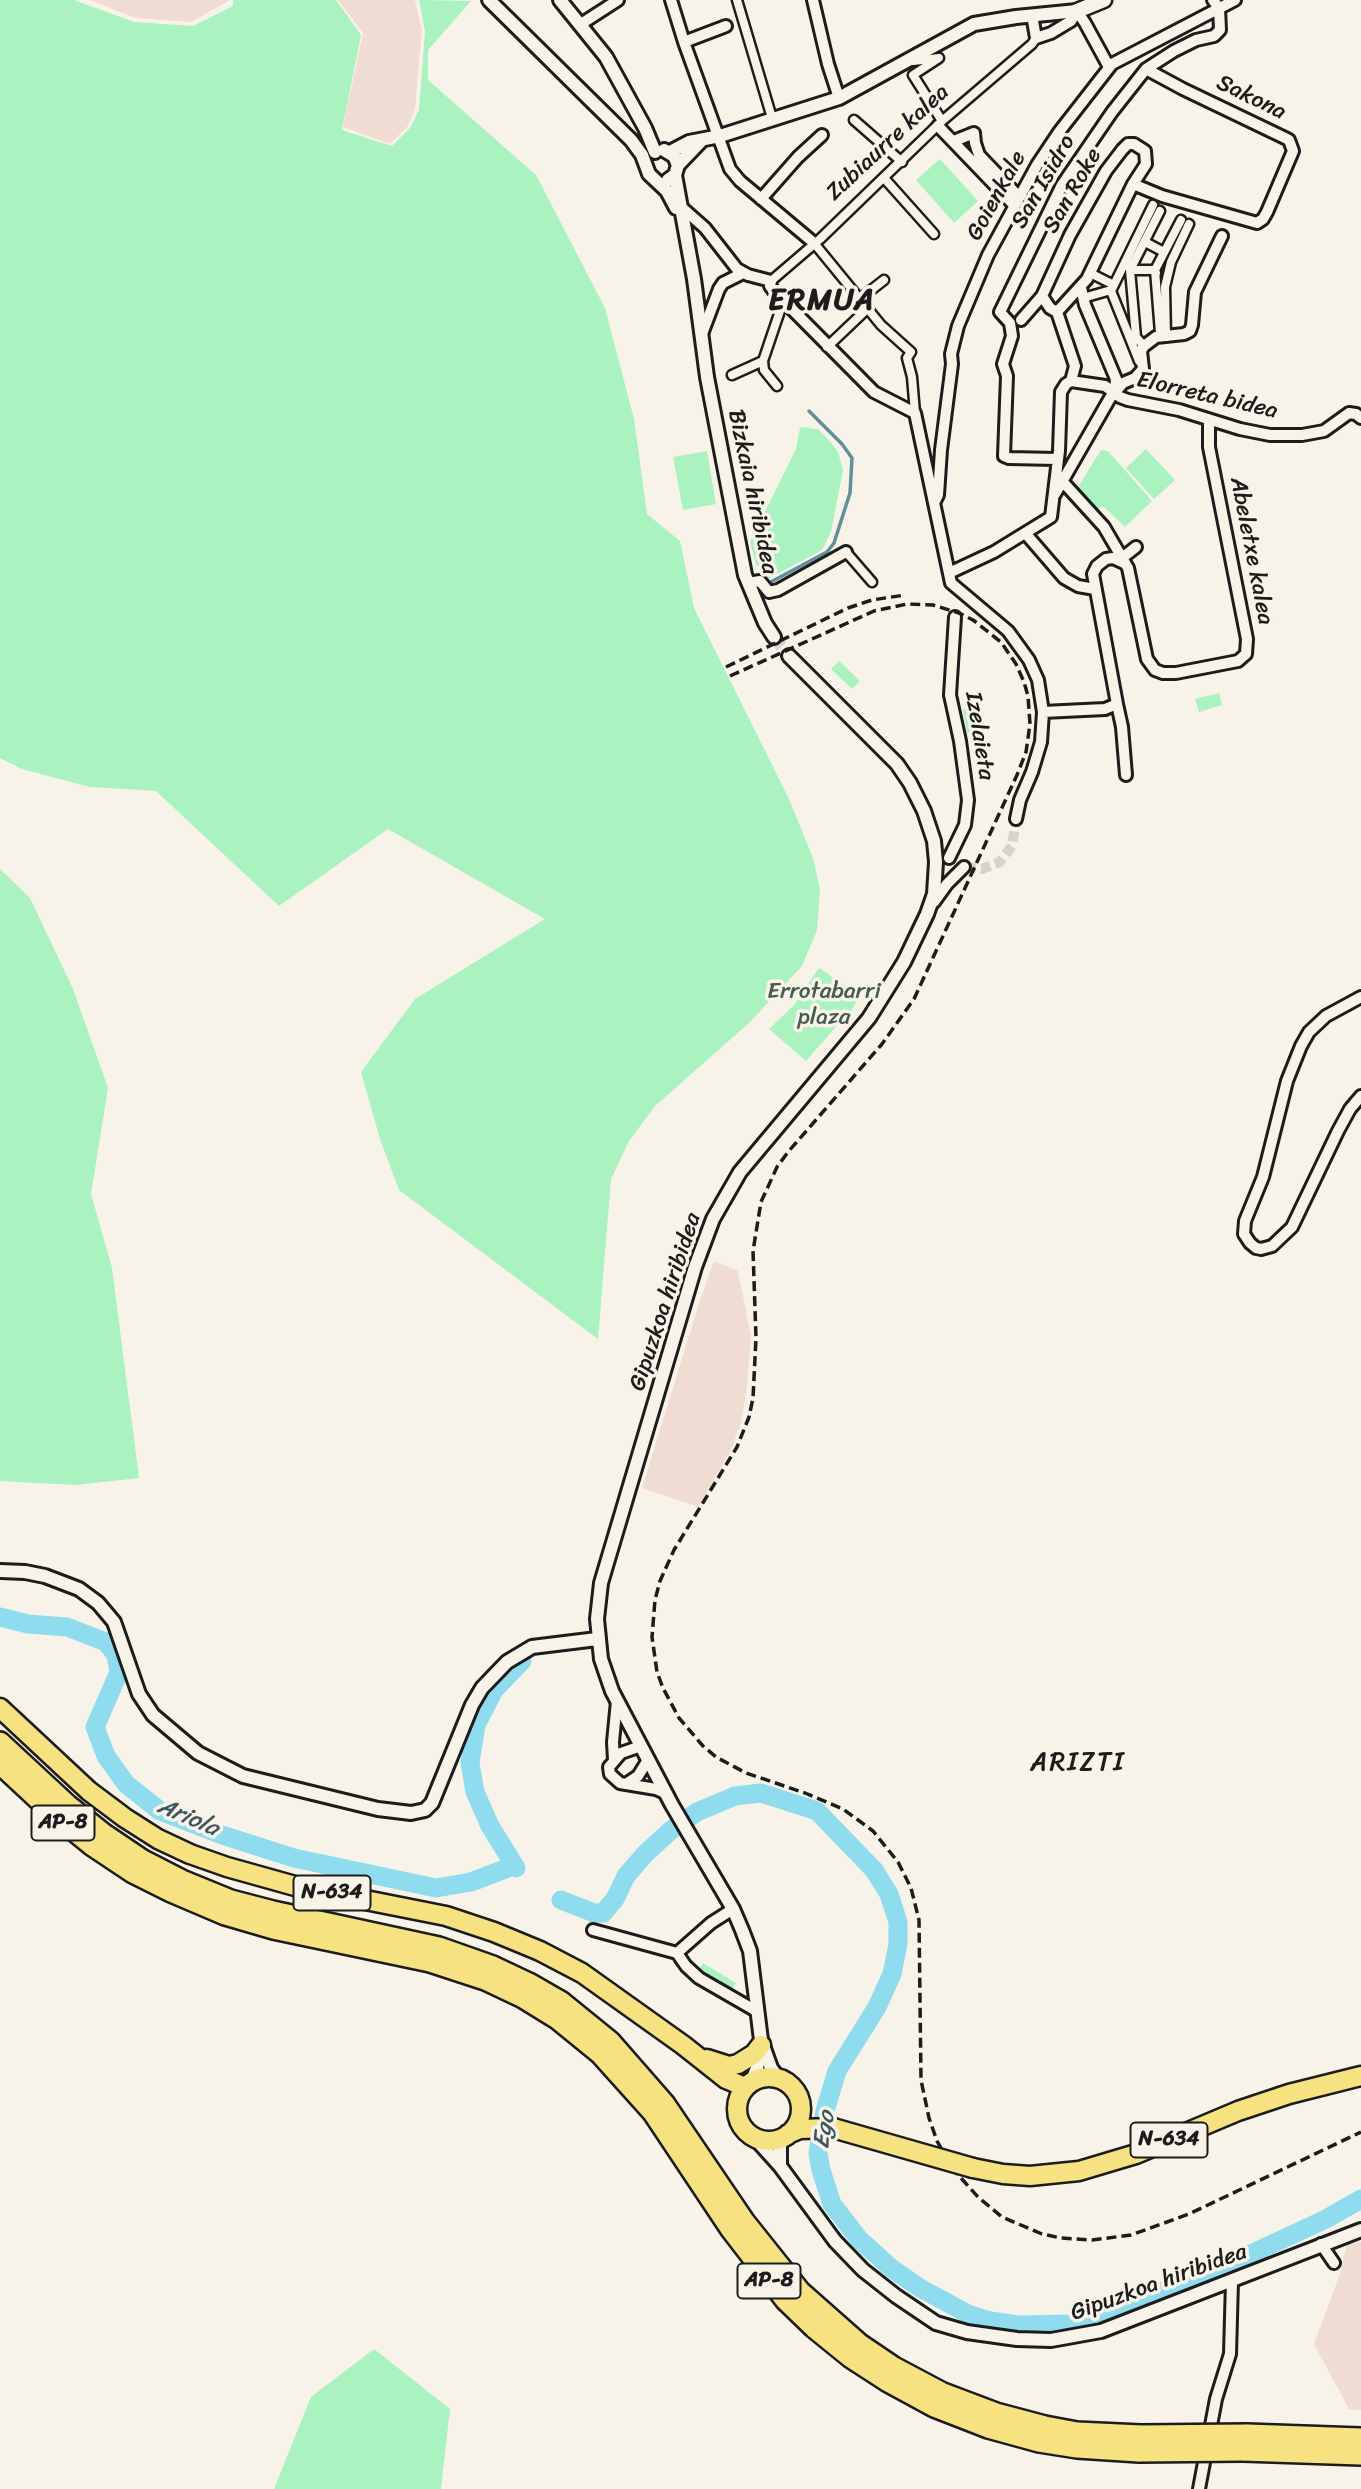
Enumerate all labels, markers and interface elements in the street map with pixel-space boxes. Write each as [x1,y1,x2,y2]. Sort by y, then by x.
street label: Sakona [1212,69,1290,127]
street label: Zubiaurre kalea [821,79,955,207]
street label: San Isidro [1006,130,1082,234]
street label: San Roke [1038,143,1108,239]
street label: Goienkale [961,146,1033,246]
district label: ERMUA [768,283,876,319]
street label: Elorreta bidea [1134,366,1280,426]
street label: Bizkaia hiribidea [721,407,783,577]
street label: Abeletxe kalea [1223,475,1279,627]
street label: Izelaieta [958,690,1000,782]
park label: Errotabarri plaza [767,978,881,1032]
street label: Gipuzkoa hiribidea [624,1210,708,1394]
district label: ARIZTI [1034,1747,1122,1779]
water label: Ariola [153,1792,223,1844]
road number: AP-8 [32,1806,94,1840]
road number: N-634 [294,1876,370,1910]
water label: Ego [808,2109,842,2151]
road number: N-634 [1130,2122,1208,2158]
street label: Gipuzkoa hiribidea [1067,2238,1251,2328]
road number: AP-8 [738,2264,800,2298]

